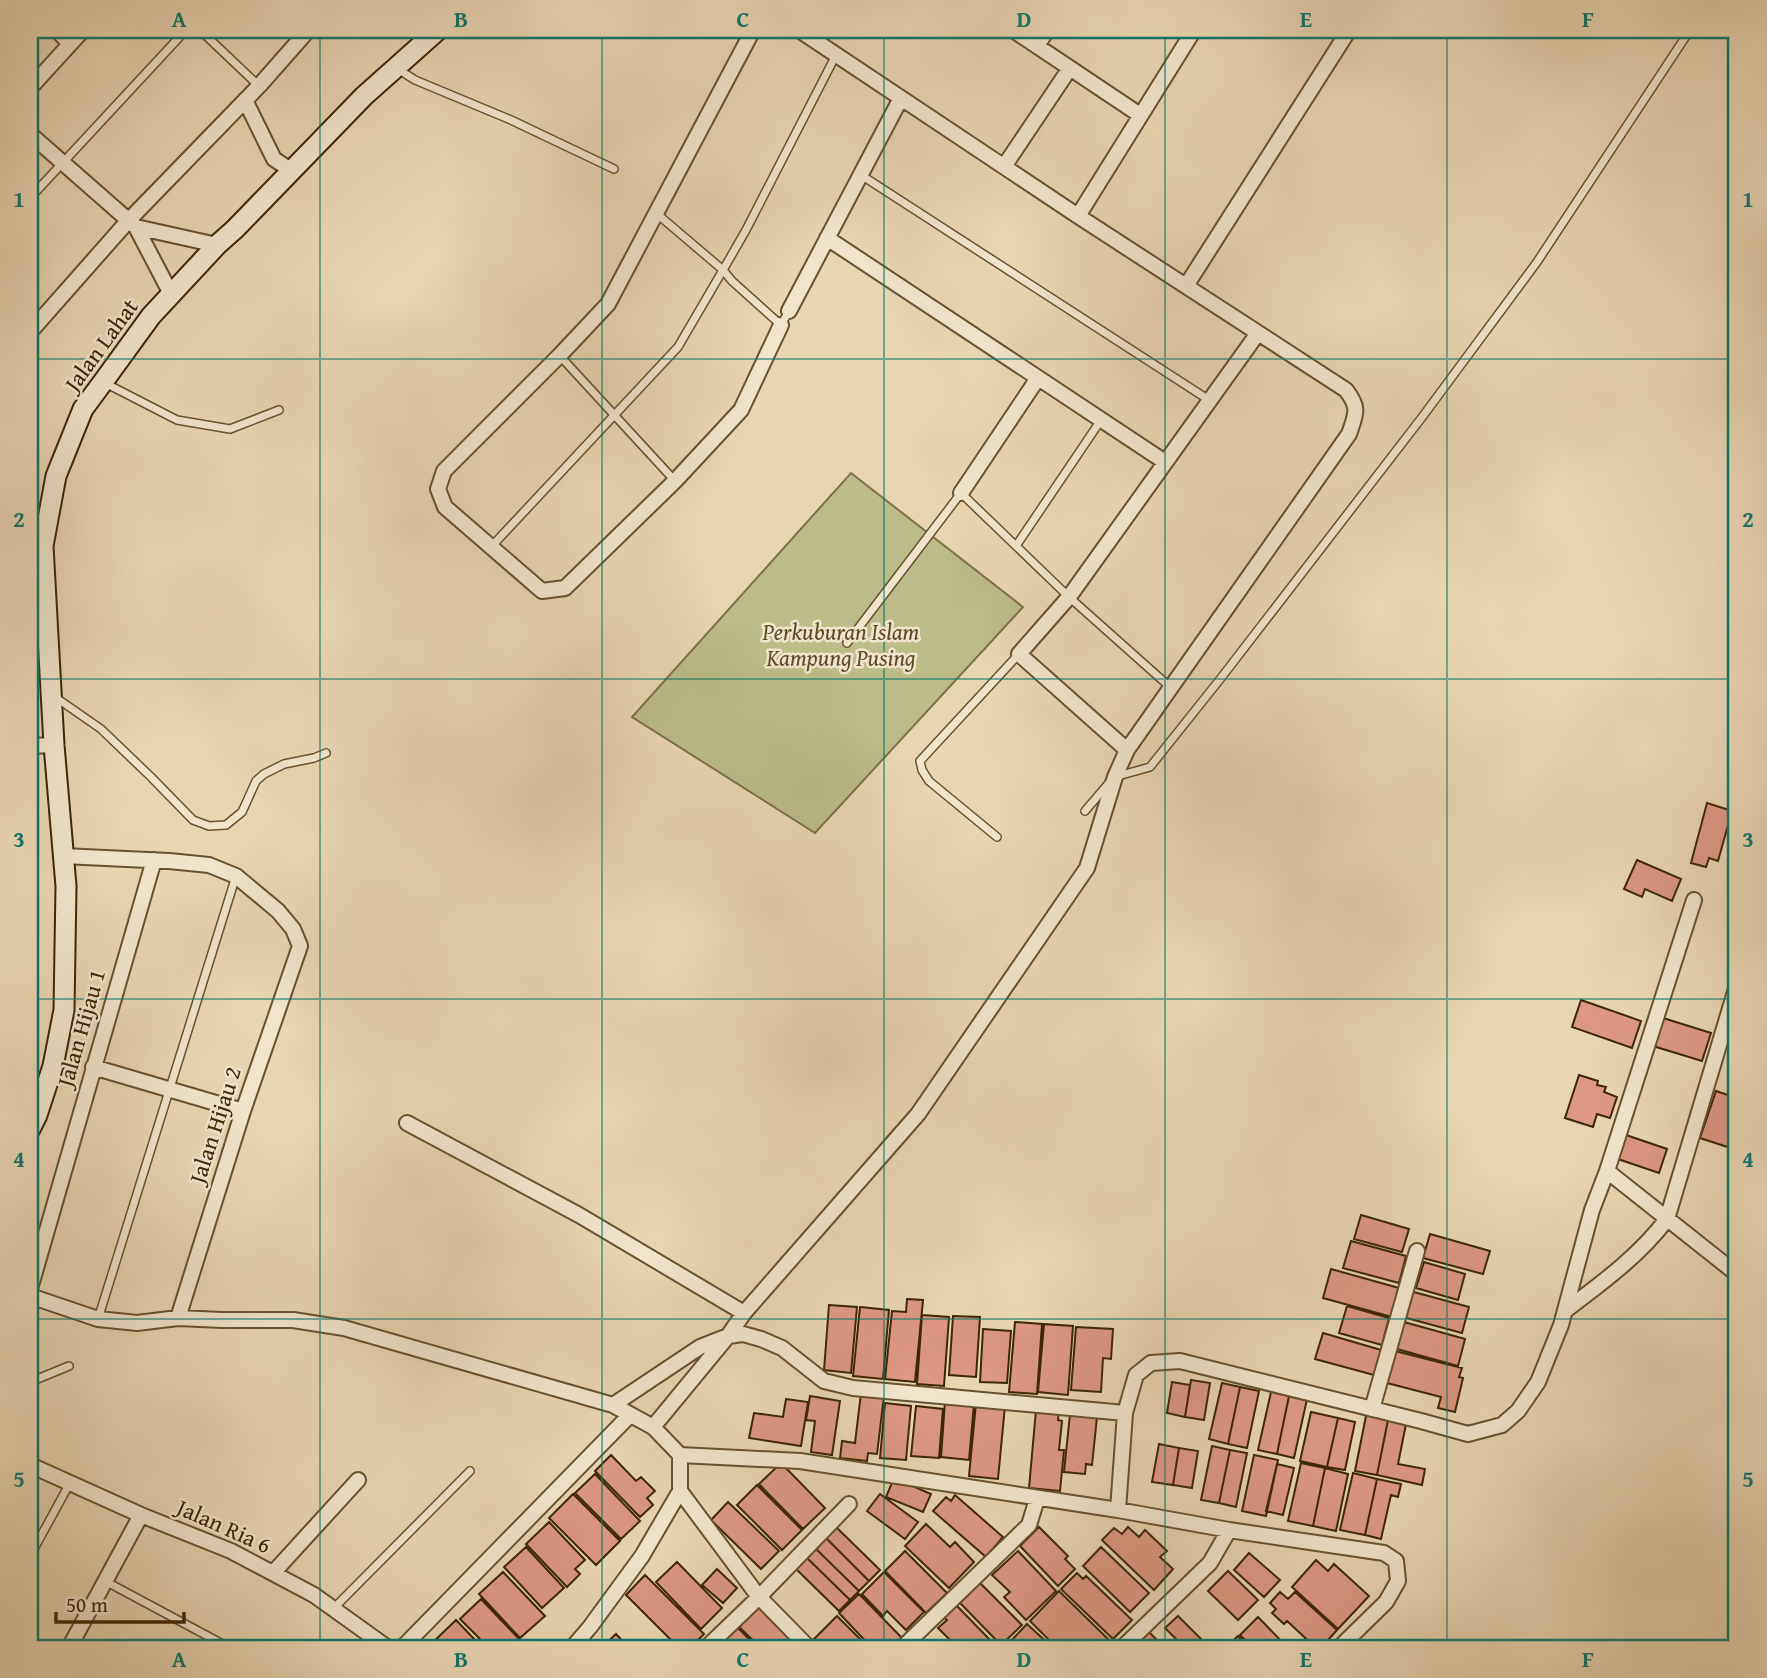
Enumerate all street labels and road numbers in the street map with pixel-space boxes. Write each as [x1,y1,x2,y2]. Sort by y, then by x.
street label: Jalan Lahat [54,292,146,400]
street label: Jalan Hijau 1 [47,965,113,1093]
street label: Jalan Hijau 2 [179,1062,249,1190]
street label: Jalan Ria 6 [169,1489,277,1561]

